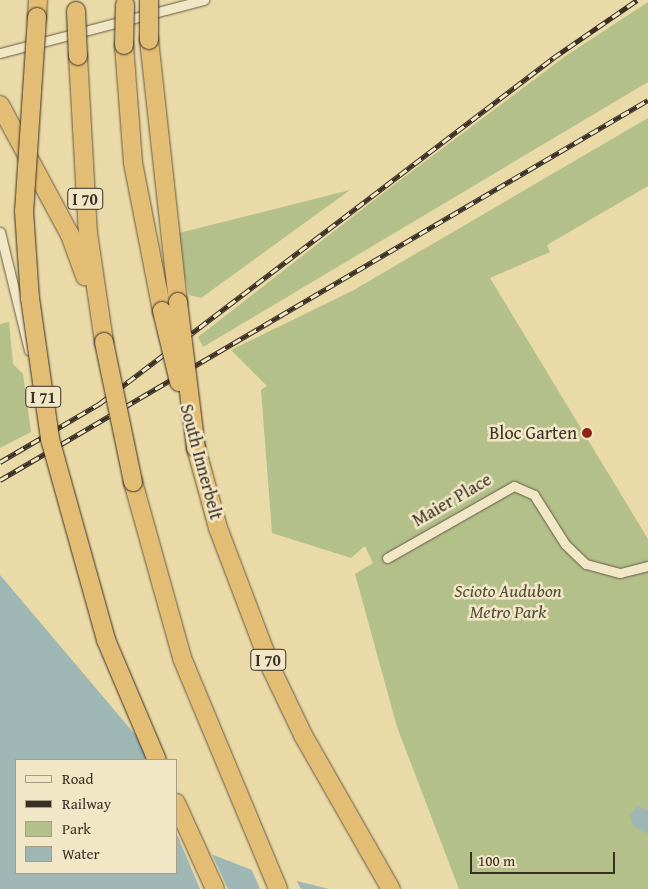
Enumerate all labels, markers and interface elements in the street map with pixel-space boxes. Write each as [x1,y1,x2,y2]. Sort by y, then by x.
road number: I 70 [66,185,104,212]
road number: I 71 [24,384,62,411]
street label: South Innerbelt [175,402,227,522]
place label: Bloc Garten [489,422,577,444]
marker: Bloc Garten [581,427,593,439]
street label: Maier Place [409,469,495,531]
park label: Scioto Audubon Metro Park [454,581,562,624]
road number: I 70 [249,646,287,674]
legend [15,759,178,874]
text: Road [62,768,93,789]
text: Railway [62,793,111,814]
text: Park [62,818,91,839]
scale bar [473,842,618,874]
text: Water [62,843,100,864]
text: 100 m [478,850,515,871]

